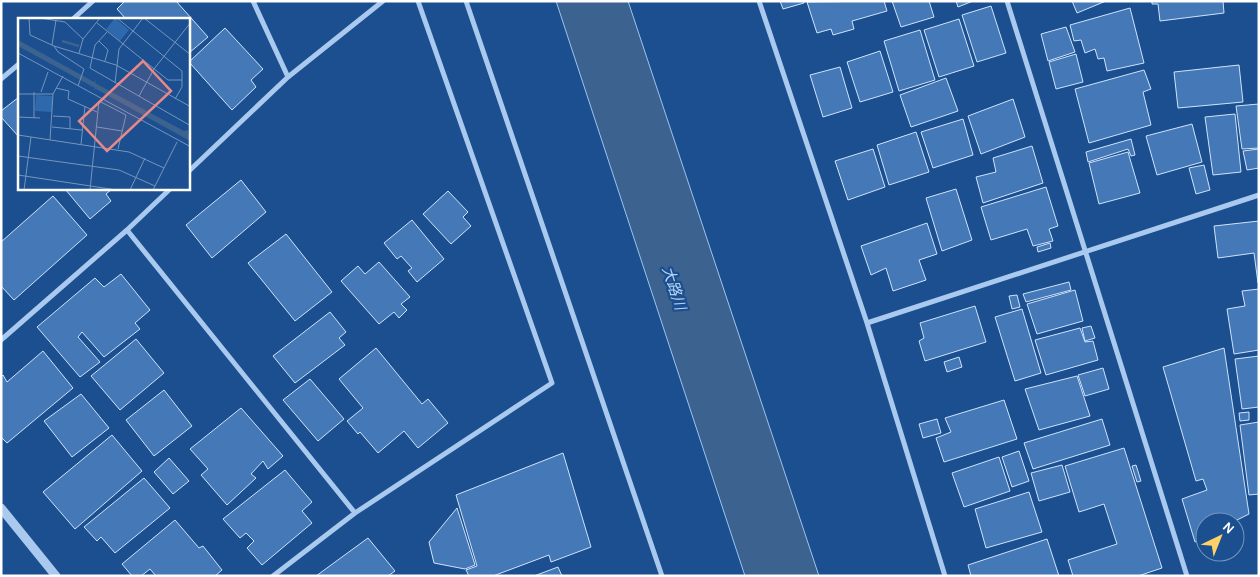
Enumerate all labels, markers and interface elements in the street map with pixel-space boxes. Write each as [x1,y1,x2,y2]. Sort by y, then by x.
inset map [18,18,190,190]
water label: 大路川 [658,264,690,314]
north arrow [1195,512,1245,562]
text: N [1219,518,1238,538]

